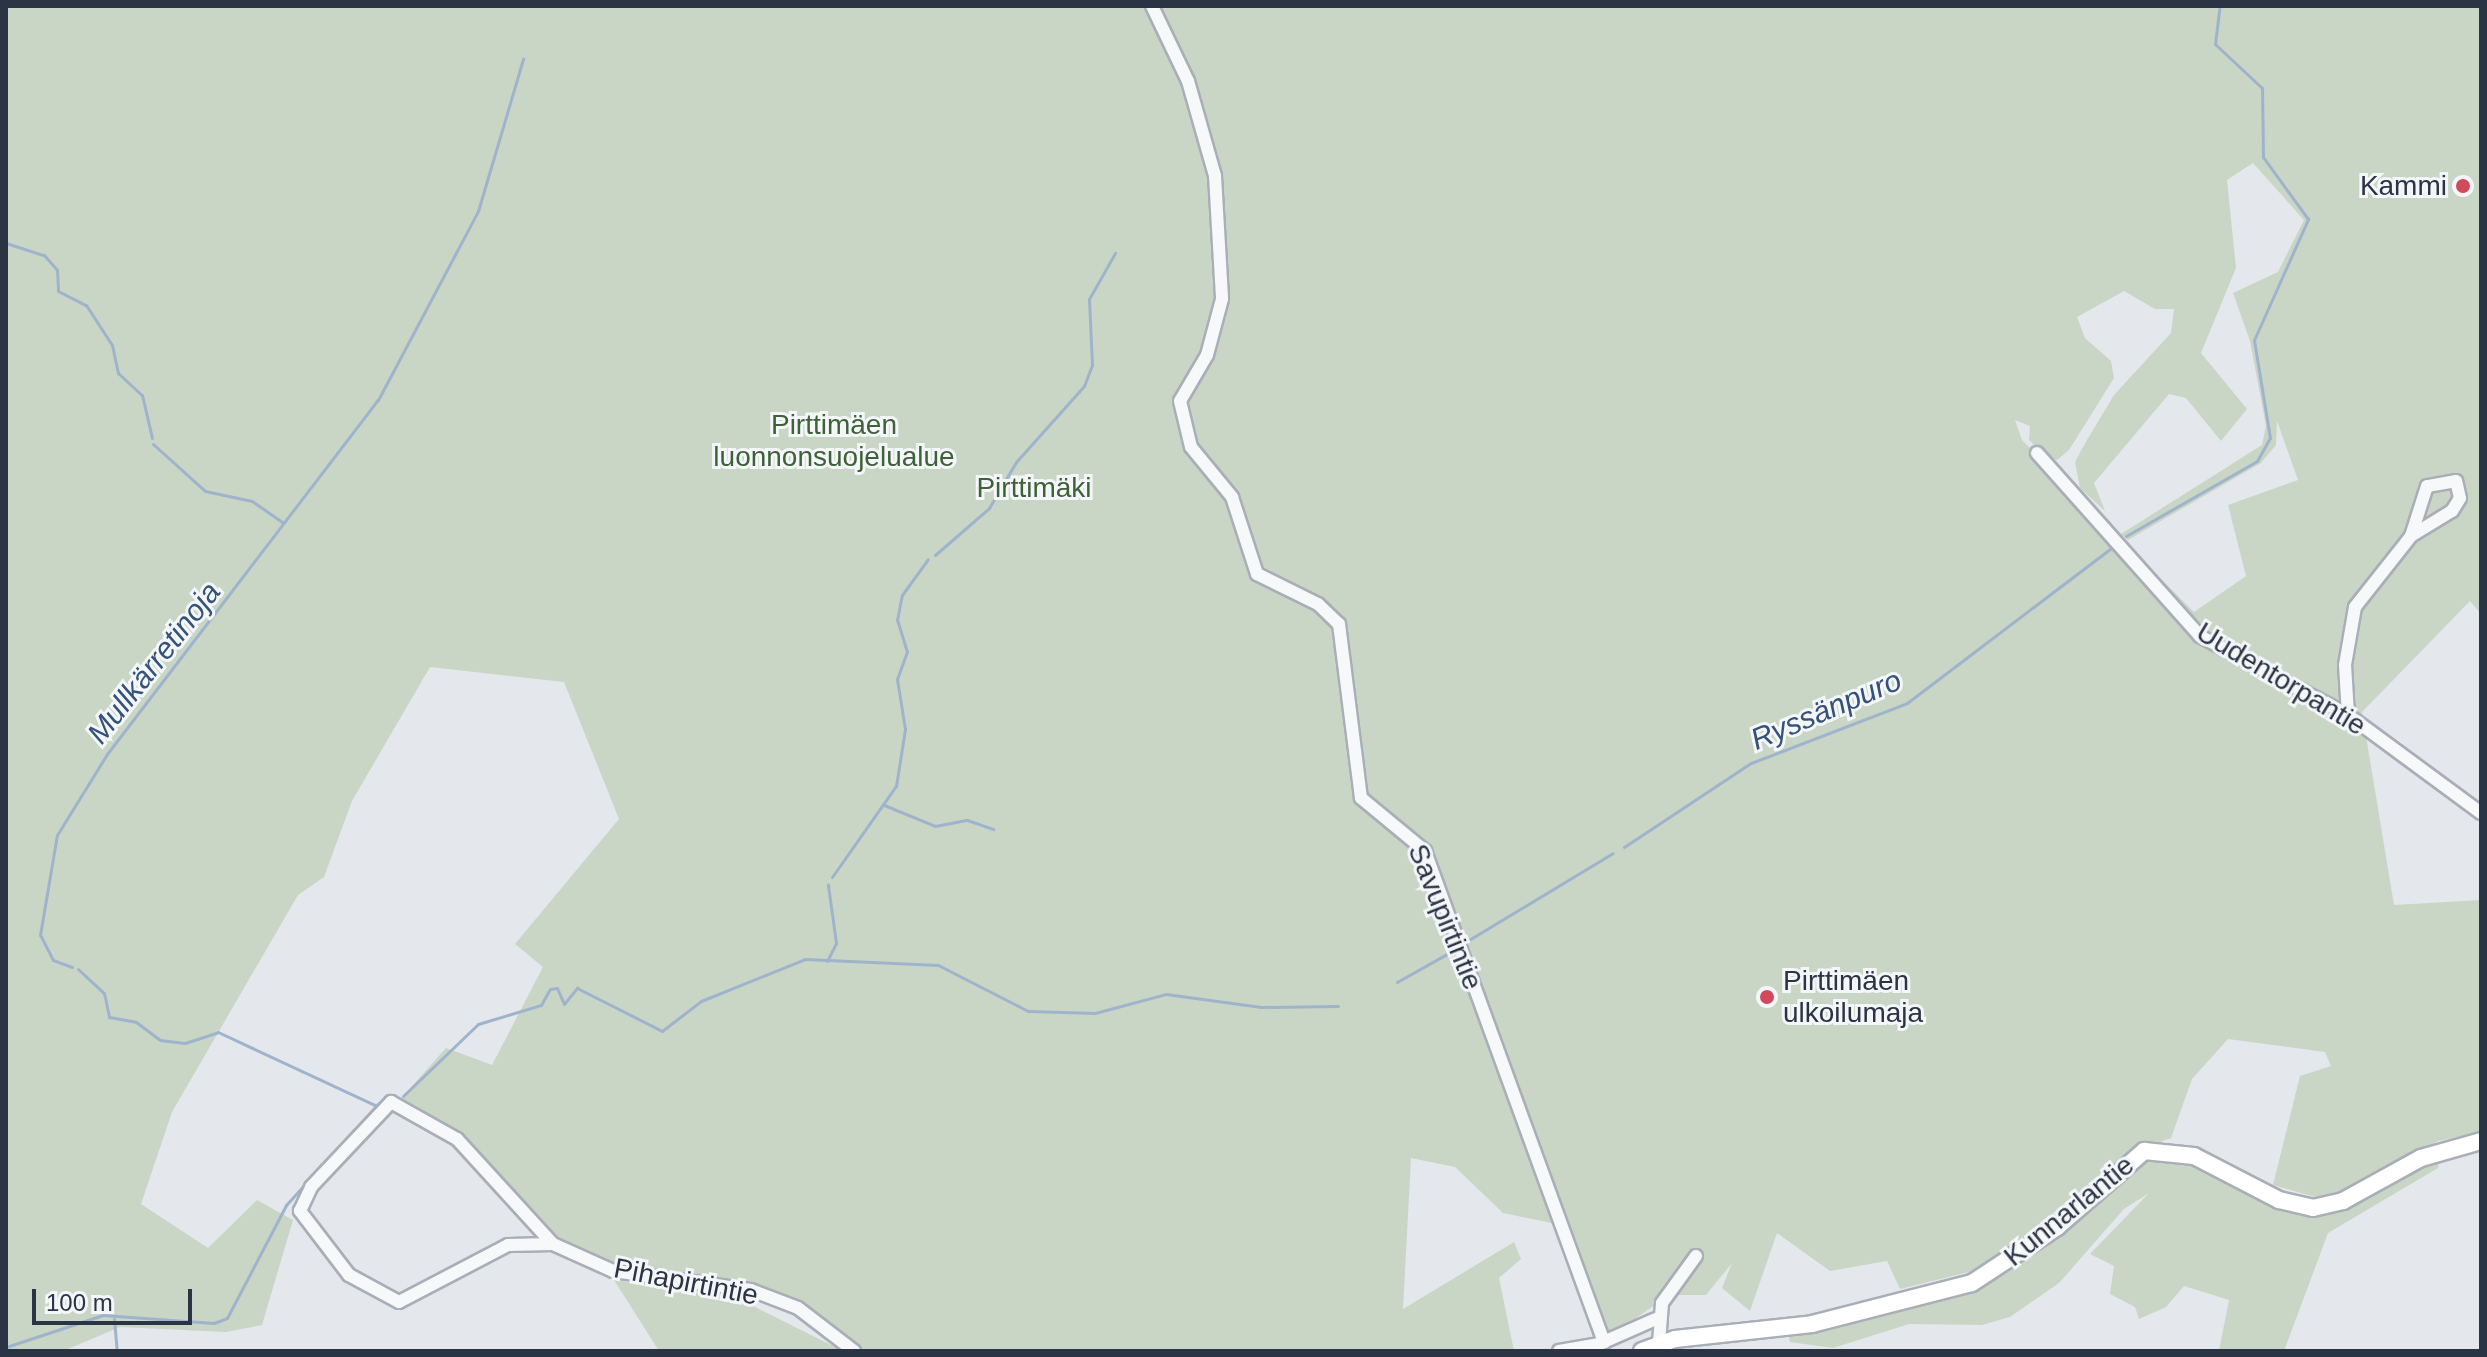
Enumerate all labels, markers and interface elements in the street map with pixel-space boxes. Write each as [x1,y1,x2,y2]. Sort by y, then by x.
place label: Kammi [2360,169,2447,203]
marker: Kammi [2454,177,2472,195]
park label: Pirttimäen luonnonsuojelualue [713,408,955,474]
park label: Pirttimäki [976,471,1092,505]
water label: Mullkärretinoja [80,575,228,751]
street label: Uudentorpantie [2190,615,2372,743]
water label: Ryssänpuro [1745,662,1907,758]
street label: Savupirtintie [1401,839,1489,995]
place label: Pirttimäen ulkoilumaja [1783,964,1923,1030]
marker: Pirttimäen ulkoilumaja [1758,988,1776,1006]
street label: Kunnarlantie [1997,1148,2141,1274]
street label: Pihapirtintie [611,1252,761,1312]
scale bar [36,1273,196,1323]
text: 100 m [46,1289,113,1316]

